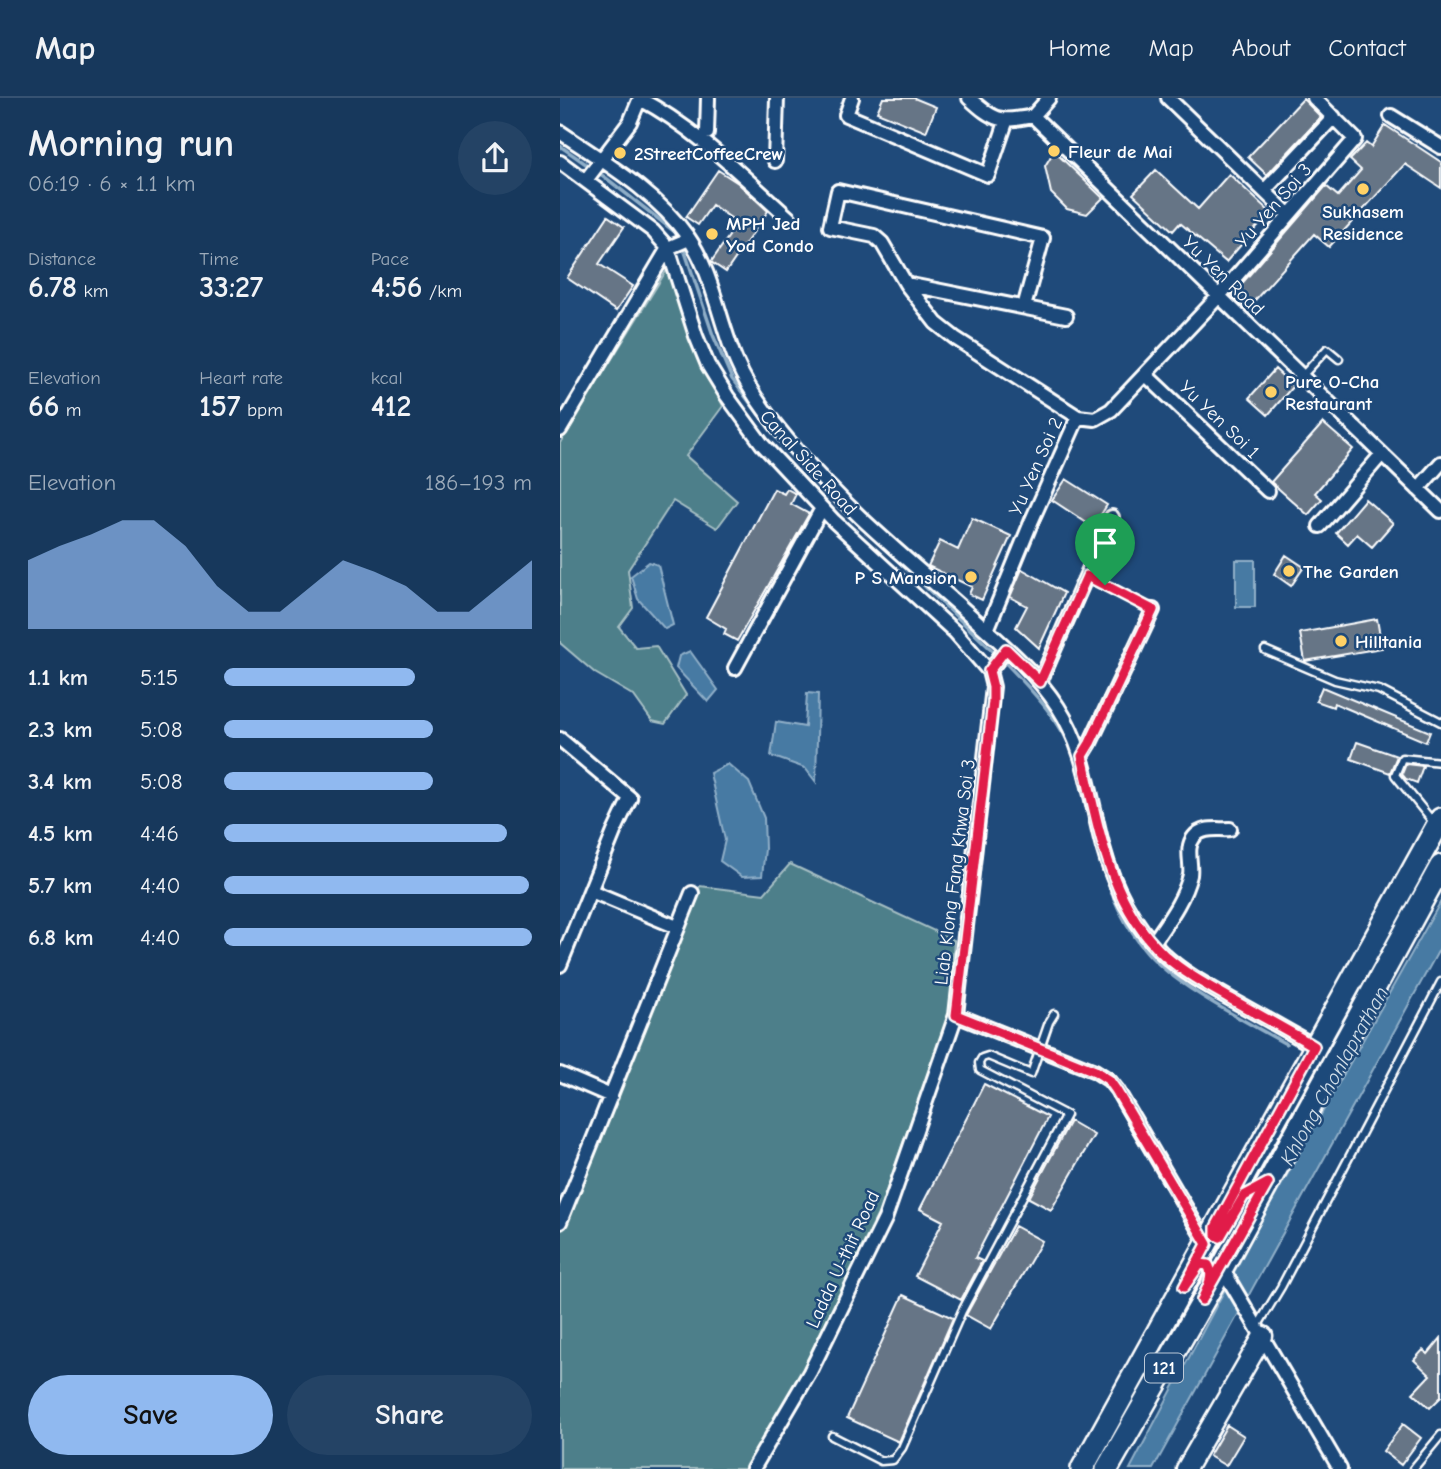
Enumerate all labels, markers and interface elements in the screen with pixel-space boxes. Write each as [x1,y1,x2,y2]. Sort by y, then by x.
text: Map [35,29,96,67]
text: Home [1049,34,1110,62]
text: Map [1148,34,1194,62]
text: About [1232,34,1290,62]
text: Contact [1328,34,1406,62]
button: share [458,121,532,195]
text: Morning run [28,122,234,166]
place label: Fleur de Mai [1068,141,1173,163]
place label: 2StreetCoffeeCrew [634,143,784,165]
marker: Fleur de Mai [1046,143,1062,159]
marker: 2StreetCoffeeCrew [612,145,628,161]
street label: Yu Yen Soi 3 [1231,159,1316,252]
text: 06:19 · 6 × 1.1 km [28,170,195,197]
marker: Sukhasem Residence [1355,181,1371,197]
place label: Sukhasem Residence [1322,201,1404,245]
place label: MPH Jed Yod Condo [726,213,814,257]
marker: MPH Jed Yod Condo [704,226,720,242]
street label: Yu Yen Road [1178,231,1269,320]
text: Distance [28,248,96,270]
text: Time [199,248,239,270]
text: Pace [371,248,409,270]
text: 6.78 [28,270,77,305]
text: 33:27 [199,270,263,305]
text: 4:56 [371,270,423,305]
text: km [77,280,108,302]
text: /km [423,280,462,302]
text: Elevation [28,367,101,389]
text: Heart rate [199,367,283,389]
text: kcal [371,367,403,389]
place label: Pure O-Cha Restaurant [1285,371,1380,415]
street label: Yu Yen Soi 1 [1175,376,1264,463]
marker: Pure O-Cha Restaurant [1263,384,1279,400]
text: 66 [28,389,59,424]
text: 157 [199,389,241,424]
text: 412 [371,389,411,424]
text: m [59,399,81,421]
text: bpm [241,399,283,421]
street label: Canal Side Road [755,406,861,520]
street label: Yu Yen Soi 2 [1005,414,1067,519]
text: Elevation [28,469,116,496]
text: 186–193 m [425,469,532,496]
pin [1075,513,1135,585]
icon: arrive [1086,524,1124,562]
place label: The Garden [1303,561,1399,583]
marker: The Garden [1281,563,1297,579]
place label: P S Mansion [854,567,957,589]
marker: P S Mansion [963,569,979,585]
place label: Hilltania [1355,631,1422,653]
marker: Hilltania [1333,633,1349,649]
text: 1.1 km [28,664,88,691]
text: 5:15 [140,664,178,691]
text: 2.3 km [28,716,93,743]
text: 5:08 [140,716,182,743]
street label: Liab Klong Fang Khwa Soi 3 [930,758,980,986]
text: 3.4 km [28,768,92,795]
text: 5:08 [140,768,182,795]
text: 4.5 km [28,820,93,847]
text: 4:46 [140,820,179,847]
text: 5.7 km [28,872,92,899]
text: 4:40 [140,872,180,899]
text: 6.8 km [28,924,94,951]
text: 4:40 [140,924,180,951]
water label: Khlong Chonlaprathan [1275,982,1393,1170]
street label: Ladda U-thit Road [801,1187,884,1331]
road number: 121 [1145,1353,1183,1382]
button: Save [28,1375,273,1455]
button: Share [287,1375,532,1455]

